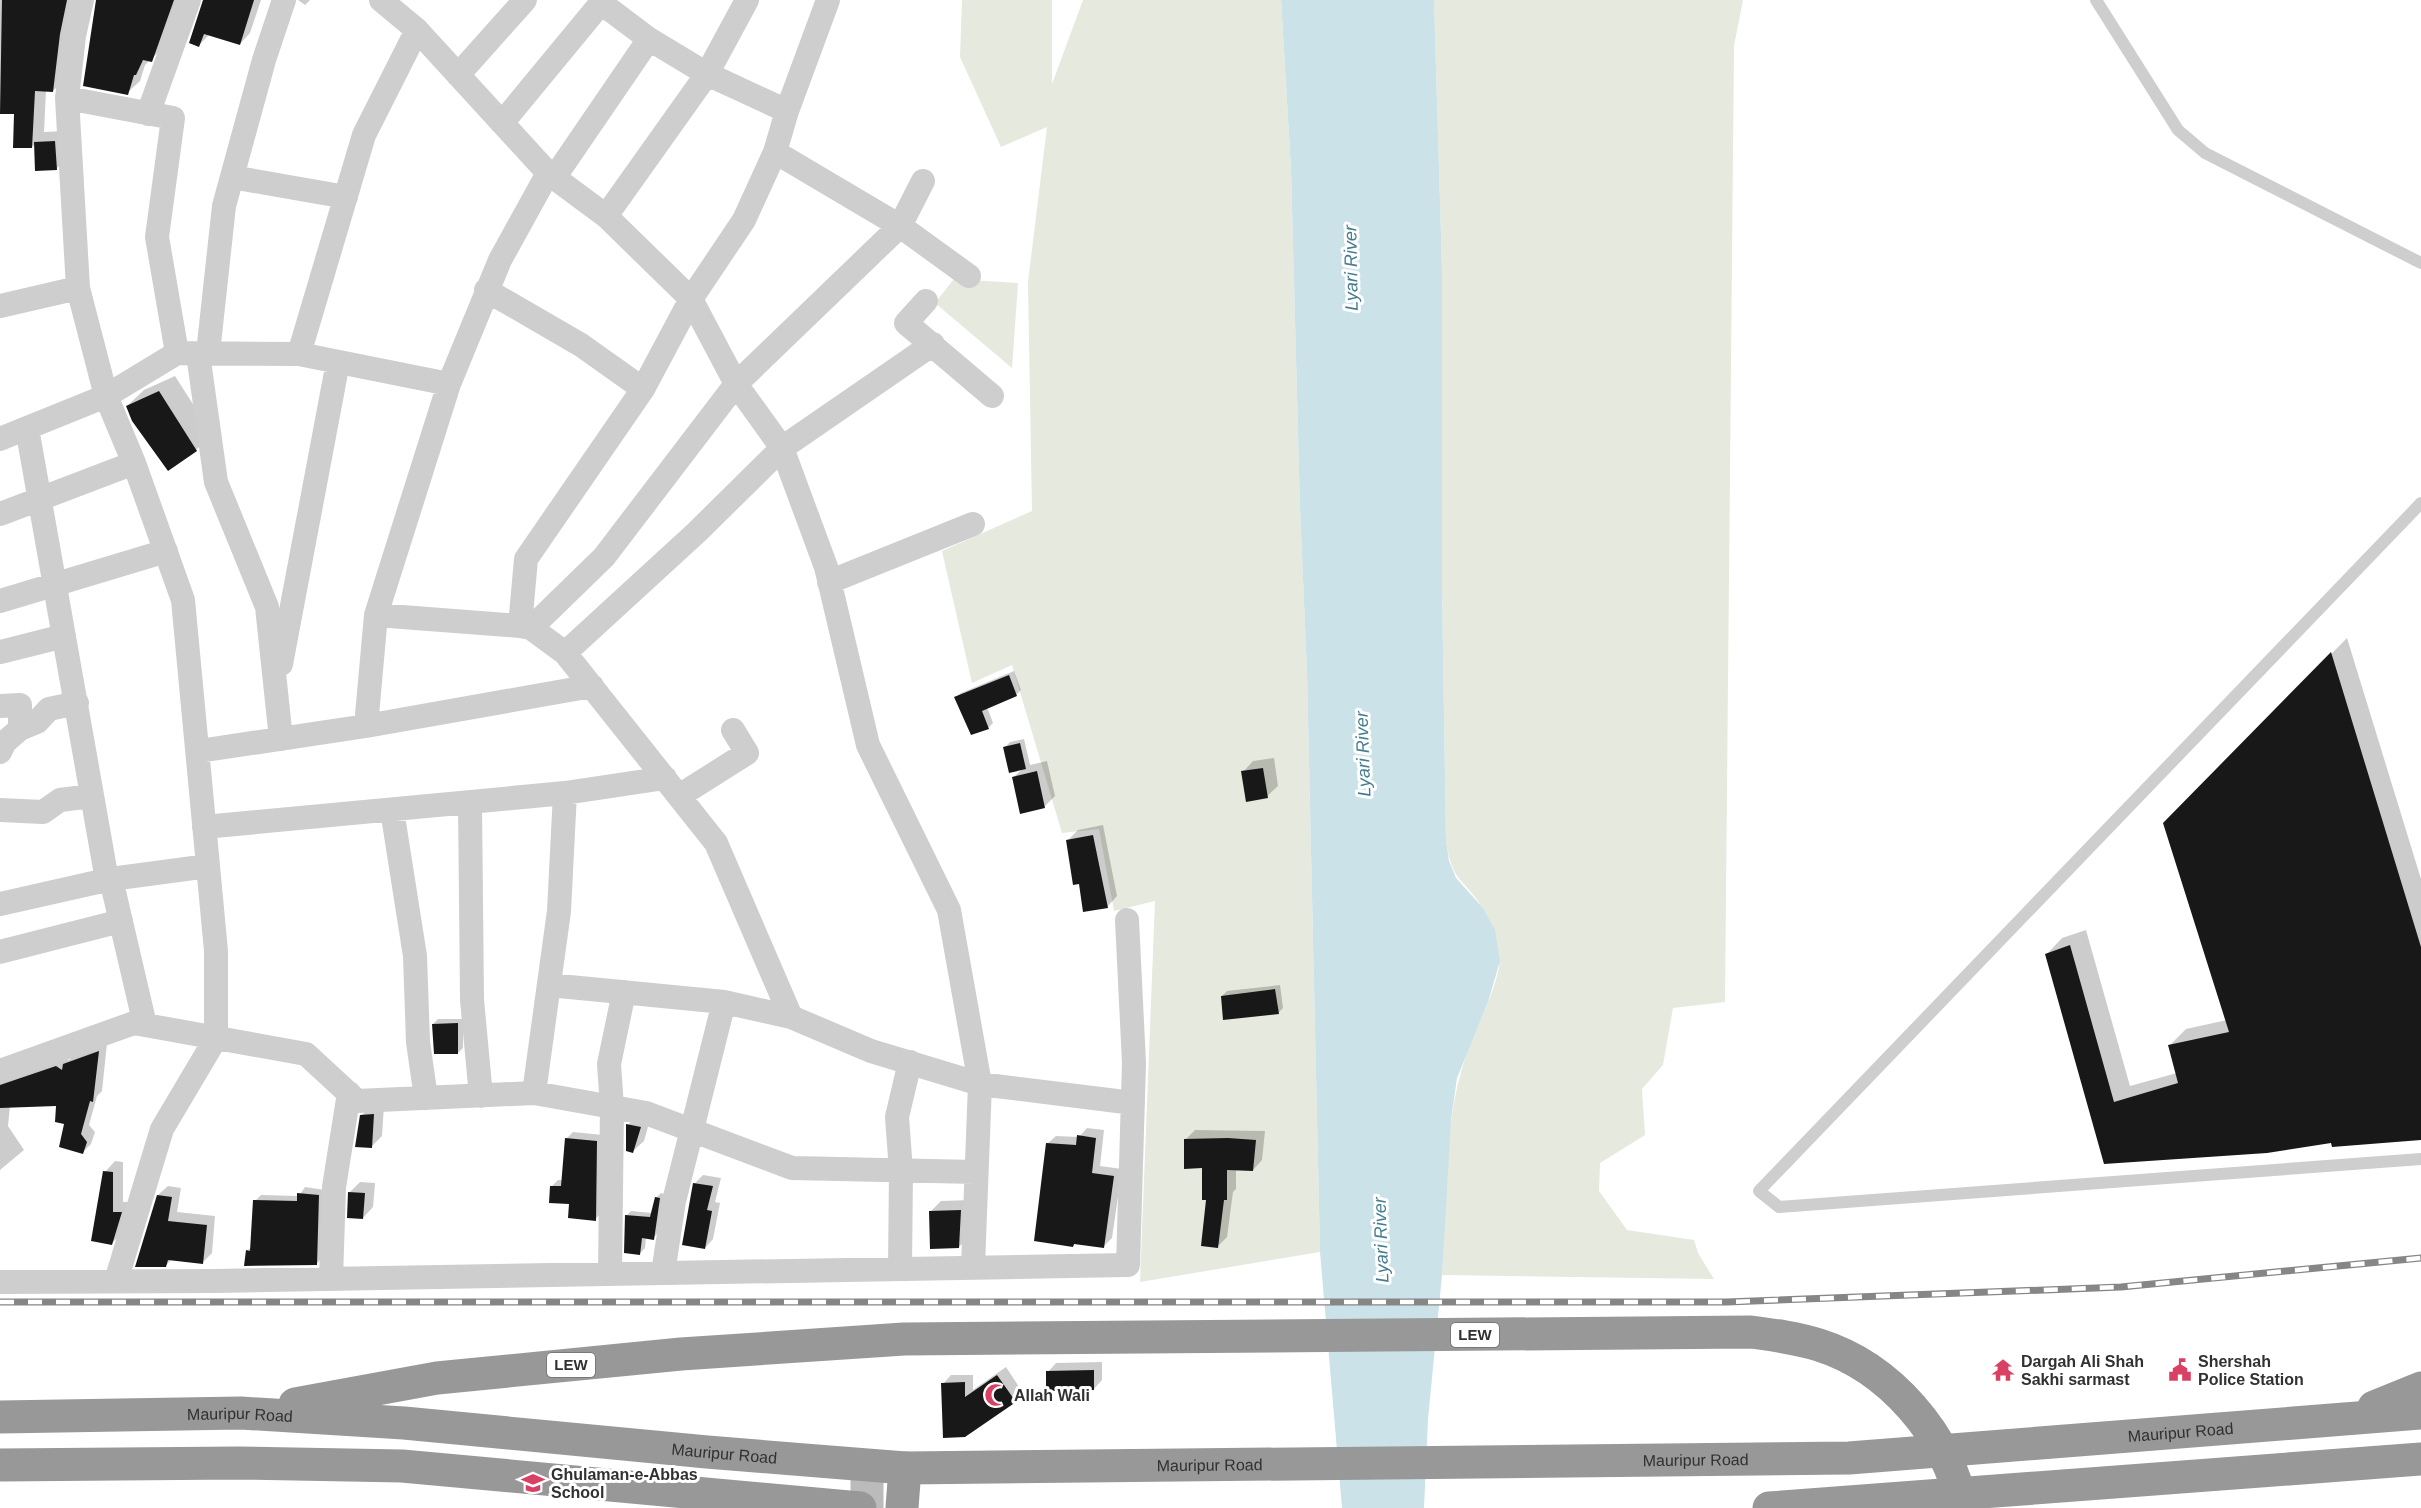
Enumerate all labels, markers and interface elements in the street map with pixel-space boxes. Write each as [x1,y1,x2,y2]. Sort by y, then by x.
water label: Lyari River [1340,224,1362,311]
water label: Lyari River [1351,710,1374,797]
water label: Lyari River [1369,1196,1392,1283]
road number: LEW [1451,1323,1499,1347]
road number: LEW [547,1353,595,1377]
place label: Dargah Ali Shah Sakhi sarmast [2021,1353,2144,1388]
place label: Shershah Police Station [2198,1353,2304,1388]
temple icon: Dargah Ali Shah Sakhi sarmast [1990,1357,2016,1383]
public building icon: Shershah Police Station [2167,1357,2193,1383]
mosque icon: Allah Wali [983,1382,1009,1408]
place label: Allah Wali [1014,1387,1090,1404]
street label: Mauripur Road [187,1405,293,1425]
street label: Mauripur Road [2127,1420,2234,1445]
street label: Mauripur Road [671,1441,778,1467]
street label: Mauripur Road [1643,1451,1749,1469]
street label: Mauripur Road [1157,1456,1263,1474]
place label: Ghulaman-e-Abbas School [551,1466,698,1501]
school or university icon: Ghulaman-e-Abbas School [520,1470,546,1496]

